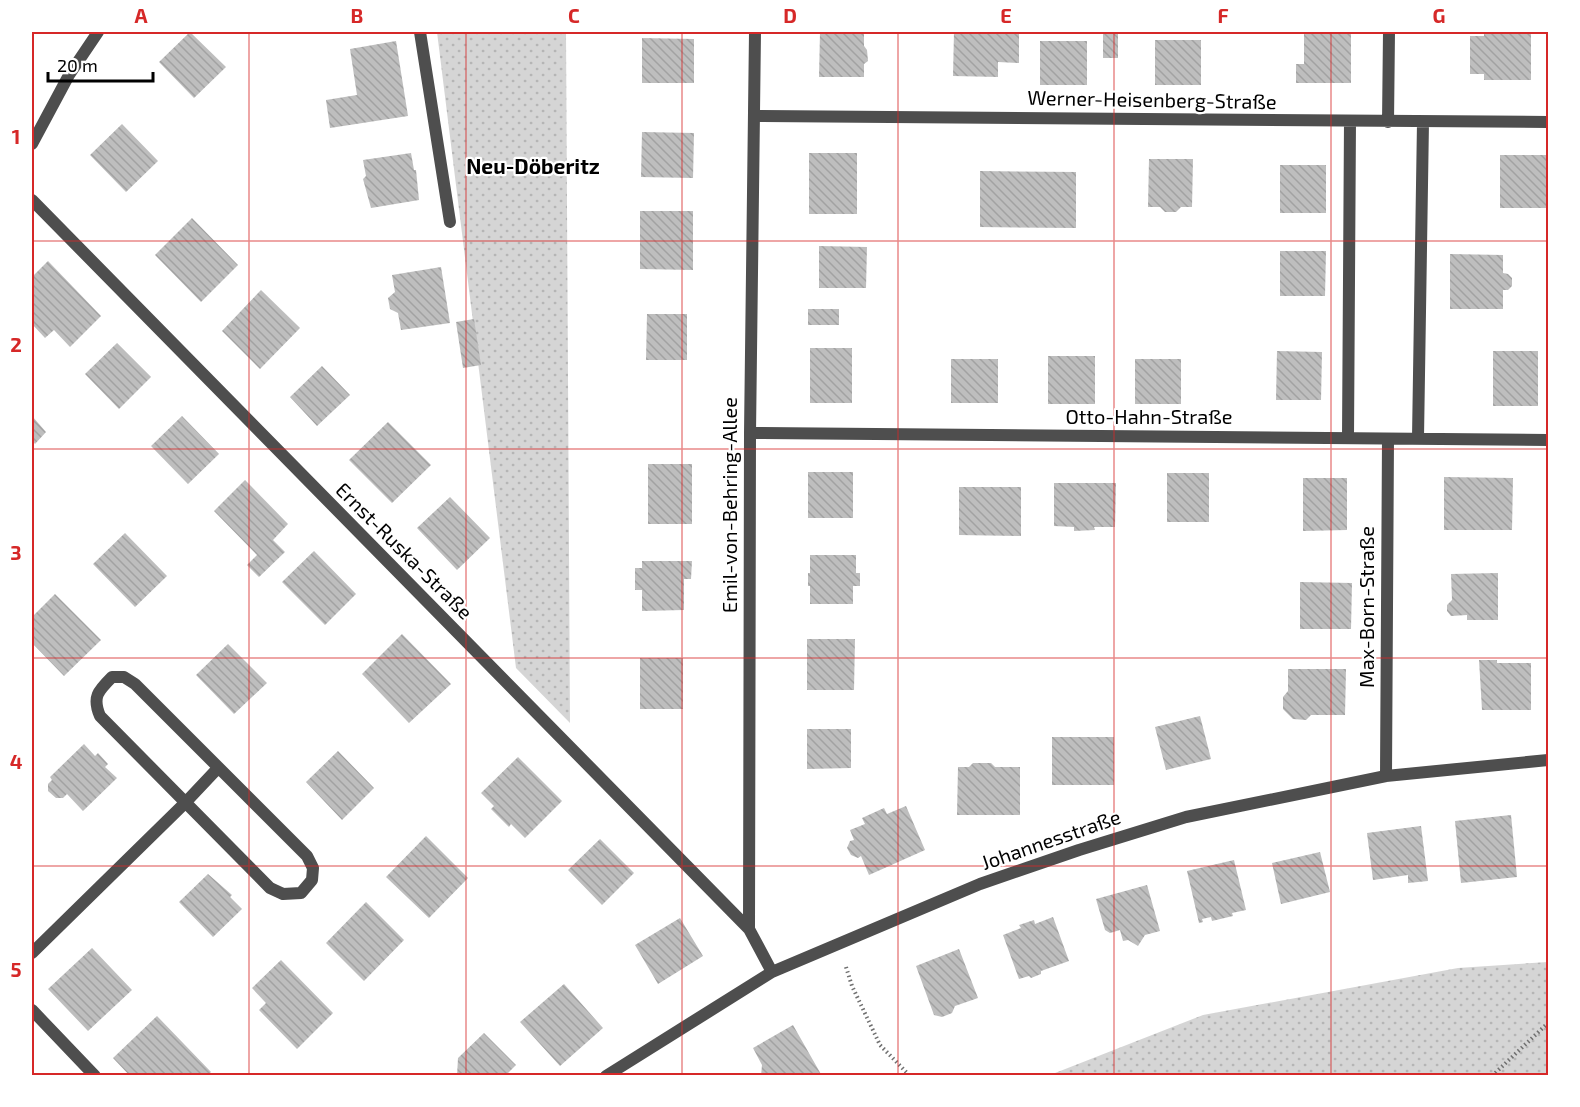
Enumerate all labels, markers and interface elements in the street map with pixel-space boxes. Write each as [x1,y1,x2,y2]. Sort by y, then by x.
text: A [134,3,148,27]
text: B [351,3,363,27]
text: C [568,3,580,27]
text: D [783,3,797,27]
text: E [1000,3,1012,27]
text: F [1217,3,1229,27]
text: G [1433,3,1445,27]
scale bar [48,45,153,83]
text: 20 m [57,54,98,76]
street label: Werner-Heisenberg-Straße [1027,85,1277,113]
text: 1 [12,124,20,148]
district label: Neu-Döberitz [466,153,600,178]
text: 2 [10,332,22,356]
street label: Emil-von-Behring-Allee [717,397,741,613]
street label: Otto-Hahn-Straße [1065,404,1233,428]
street label: Ernst-Ruska-Straße [331,477,478,624]
street label: Max-Born-Straße [1354,526,1378,688]
text: 3 [10,540,22,564]
text: 4 [10,749,23,773]
street label: Johannesstraße [978,804,1124,874]
text: 5 [10,957,22,981]

